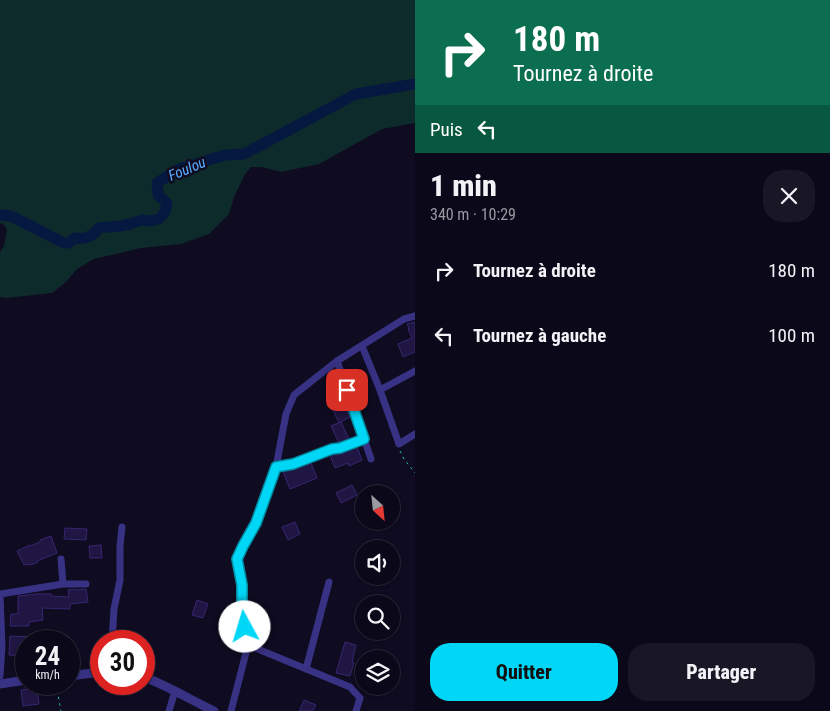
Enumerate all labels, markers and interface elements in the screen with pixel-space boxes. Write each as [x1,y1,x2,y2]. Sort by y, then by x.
text: 180 m [513,19,600,60]
icon: right [430,20,495,85]
text: Tournez à droite [513,61,653,86]
icon: left [473,115,501,143]
text: Puis [430,118,463,141]
water label: Foulou [166,153,208,185]
text: 1 min [430,168,497,203]
button: close [763,170,815,222]
text: 340 m · 10:29 [430,205,516,224]
icon: right [430,257,458,285]
text: Tournez à droite [473,259,596,282]
text: 180 m [768,259,815,282]
icon: left [430,322,458,350]
text: Tournez à gauche [473,324,606,347]
text: 100 m [768,324,815,347]
pin [326,369,368,411]
icon: arrive [333,376,361,404]
north arrow [355,485,400,530]
map controls [355,485,400,695]
button: sound [355,540,400,585]
button: search [355,595,400,640]
position arrow [218,600,270,652]
speed limit sign: 30 [90,630,155,695]
text: 24 [35,642,60,671]
button: Quitter [430,643,618,701]
button: Partager [628,643,815,701]
button: layers [355,650,400,695]
text: km/h [35,668,60,682]

